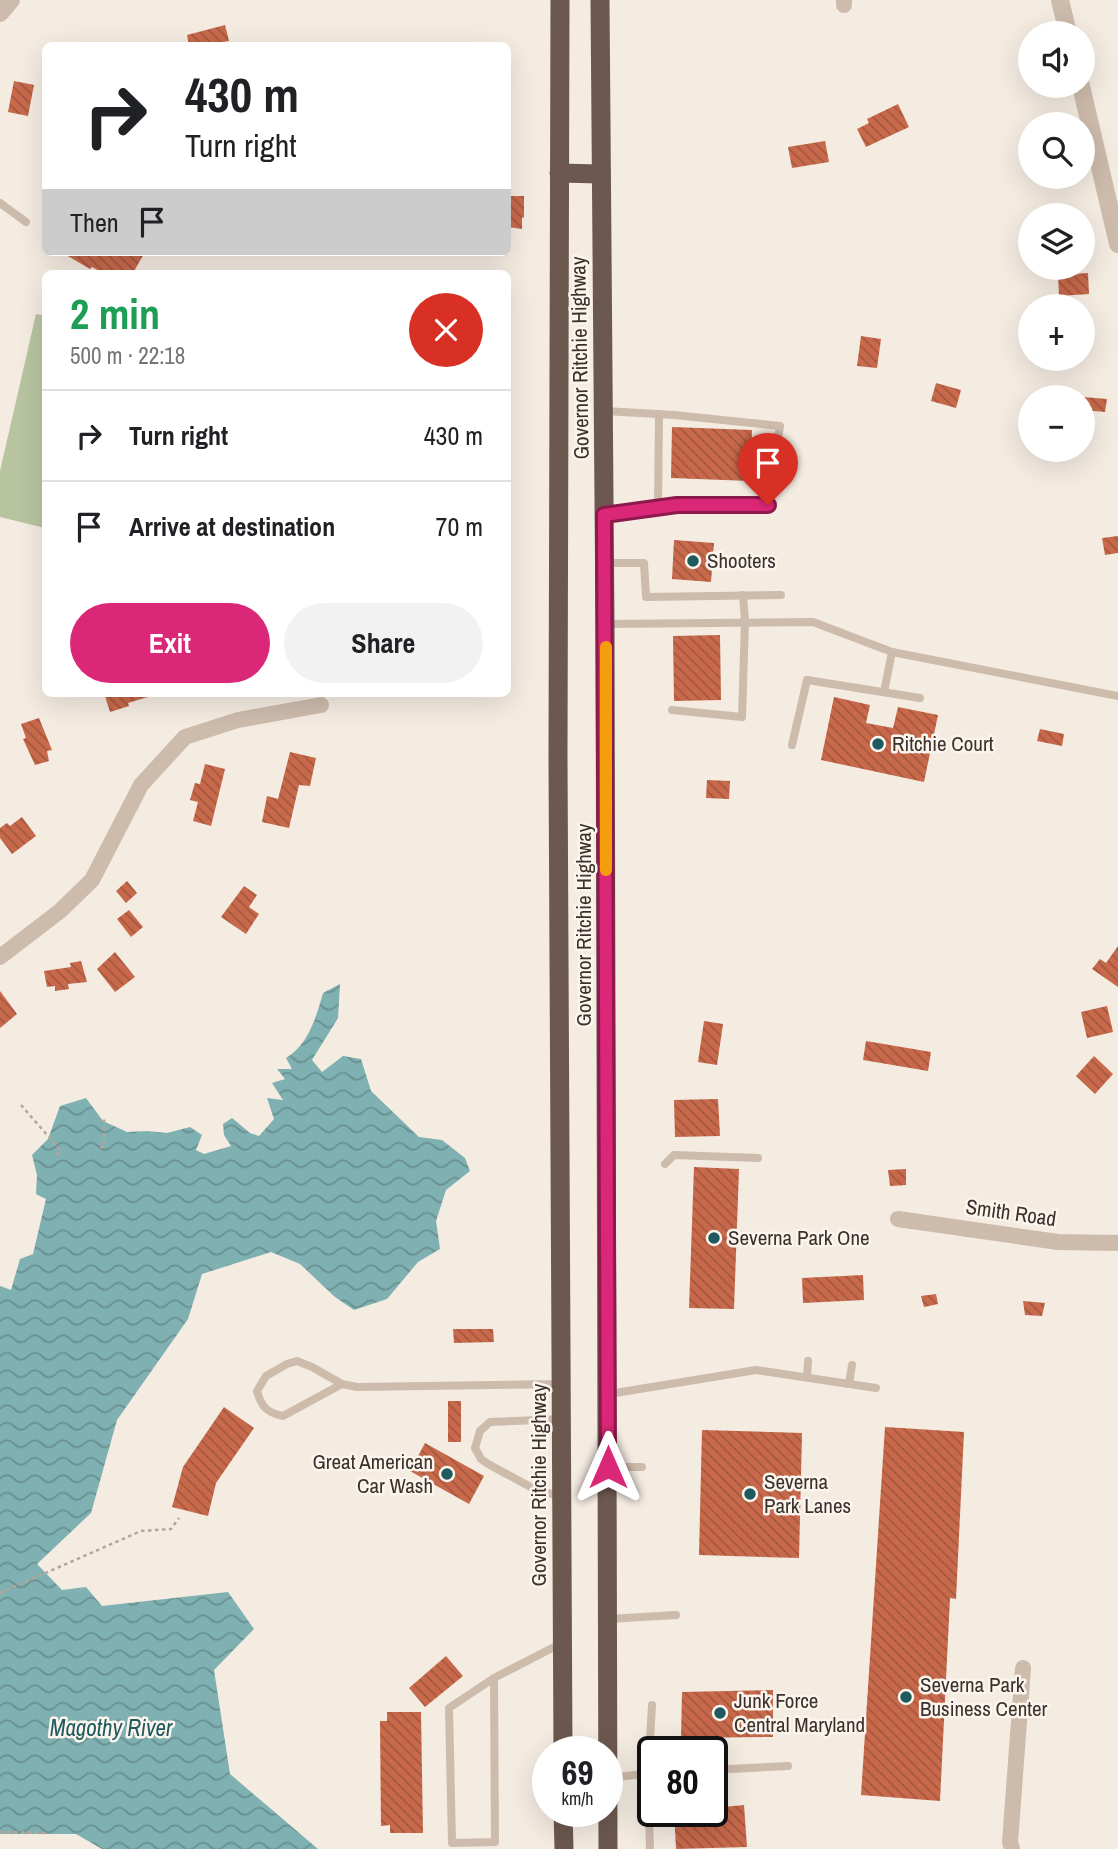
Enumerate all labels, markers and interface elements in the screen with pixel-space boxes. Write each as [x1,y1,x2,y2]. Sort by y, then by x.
map controls [1018,21,1095,462]
button: sound [1018,21,1095,98]
text: 430 m [185,61,299,127]
icon: right [70,70,161,161]
button: search [1018,112,1095,189]
text: Turn right [185,124,297,167]
icon: arrive [133,203,171,241]
button: layers [1018,203,1095,280]
text: Then [70,205,119,240]
street label: Governor Ritchie Highway [563,256,596,460]
text: 2 min [70,286,160,342]
button: close [409,293,483,367]
button: + [1018,294,1095,371]
text: 500 m · 22:18 [70,340,185,371]
button: − [1018,385,1095,462]
icon: right [70,417,108,455]
text: Turn right [129,418,228,453]
text: 430 m [424,418,483,453]
pin [738,433,798,505]
icon: arrive [749,444,787,482]
icon: arrive [70,508,108,546]
text: Arrive at destination [129,509,335,544]
text: 70 m [436,509,483,544]
place label: Shooters [707,546,776,575]
marker: Shooters [685,553,701,569]
button: Exit [70,603,270,683]
button: Share [284,603,483,683]
place label: Ritchie Court [892,729,994,758]
marker: Ritchie Court [870,736,886,752]
street label: Governor Ritchie Highway [569,823,598,1026]
street label: Smith Road [964,1192,1058,1233]
place label: Severna Park One [728,1223,870,1252]
marker: Severna Park One [706,1230,722,1246]
street label: Governor Ritchie Highway [524,1383,553,1586]
position arrow [571,1430,645,1504]
place label: Great American Car Wash [312,1447,433,1500]
marker: Great American Car Wash [439,1466,455,1482]
place label: Severna Park Lanes [764,1467,851,1520]
marker: Severna Park Lanes [742,1486,758,1502]
place label: Severna Park Business Center [920,1670,1048,1723]
place label: Junk Force Central Maryland [734,1686,865,1739]
marker: Severna Park Business Center [898,1689,914,1705]
marker: Junk Force Central Maryland [712,1705,728,1721]
water label: Magothy River [50,1712,173,1743]
speed limit sign: 80 [637,1736,728,1827]
text: 69 [562,1749,593,1796]
text: km/h [562,1786,594,1811]

